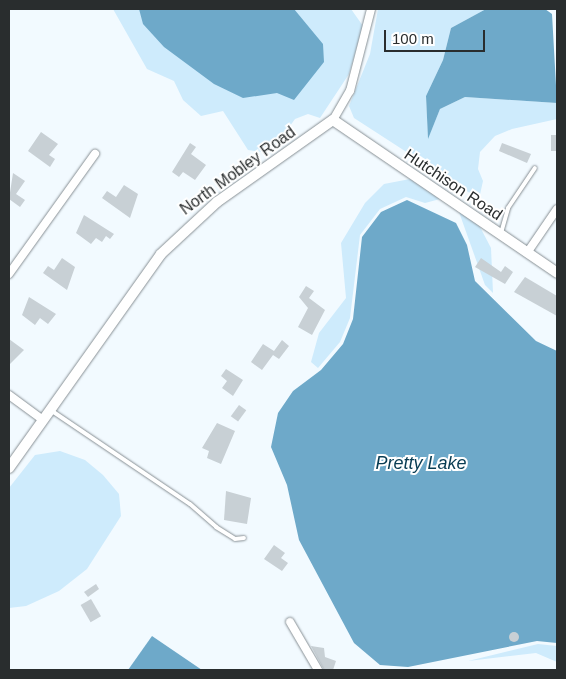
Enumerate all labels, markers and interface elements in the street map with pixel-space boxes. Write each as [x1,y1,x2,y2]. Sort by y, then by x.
scale bar [386,20,487,52]
text: 100 m [392,30,434,47]
street label: North Mobley Road [177,123,299,219]
street label: Hutchison Road [400,145,506,225]
water label: Pretty Lake [375,452,467,474]

